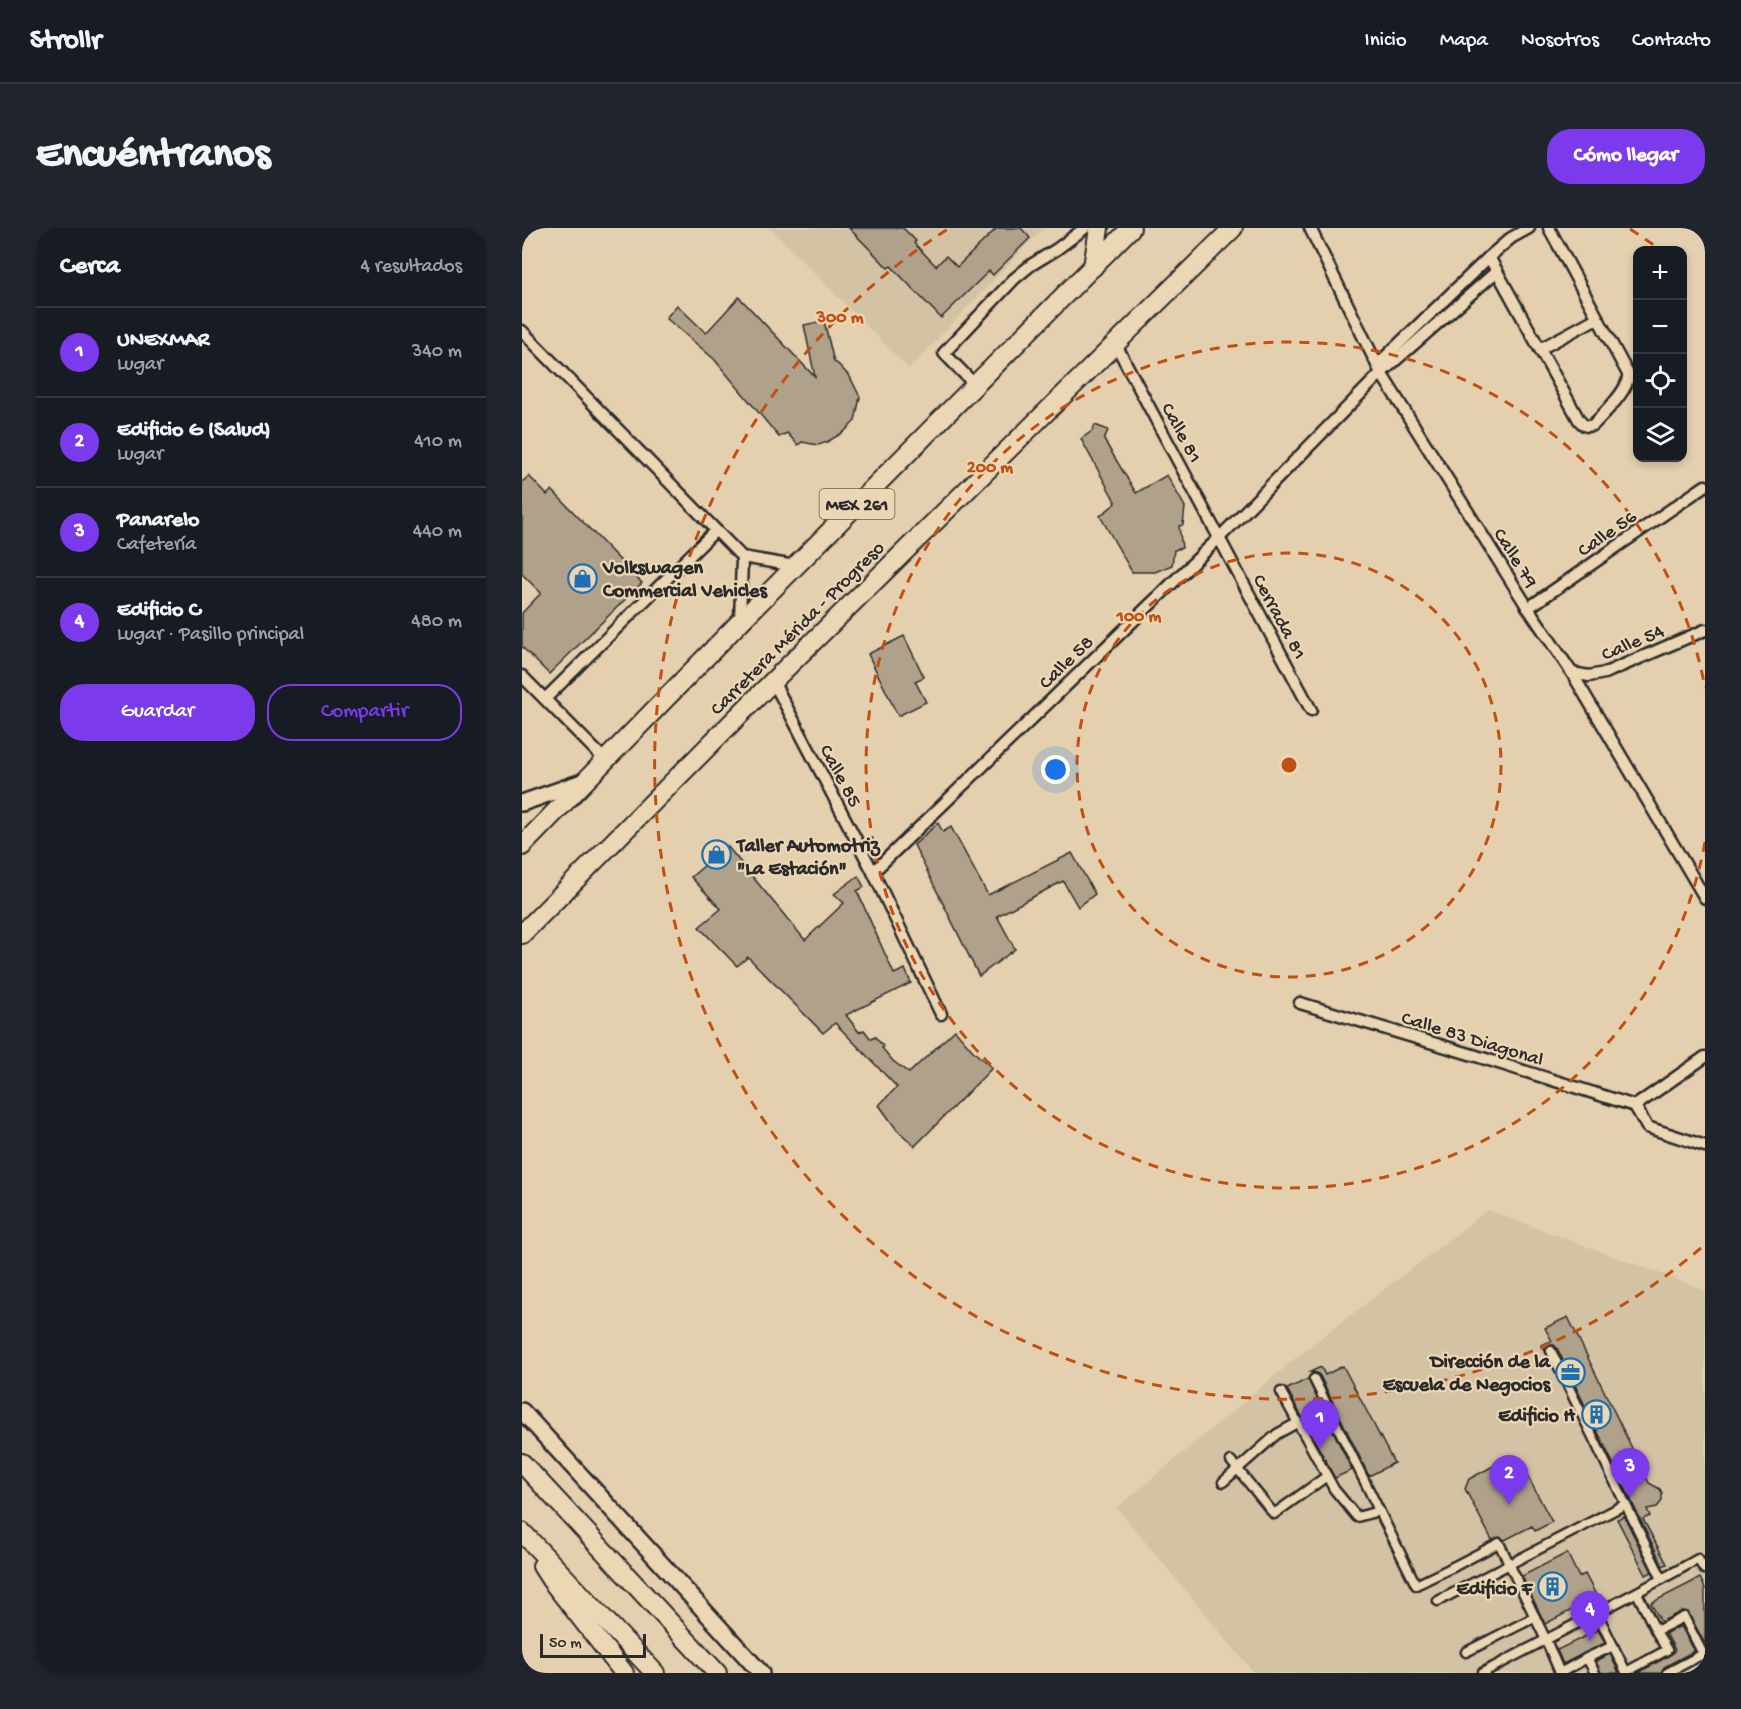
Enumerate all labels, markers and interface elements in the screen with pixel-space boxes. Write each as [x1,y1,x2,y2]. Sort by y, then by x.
text: Strollr [30,25,101,58]
text: Inicio [1365,29,1407,54]
text: Mapa [1440,29,1488,54]
text: Nosotros [1521,29,1599,54]
text: Contacto [1632,29,1711,54]
button: Cómo llegar [1547,129,1705,184]
text: Encuéntranos [36,132,270,181]
map controls [1633,246,1687,462]
button: + [1633,246,1687,300]
text: Cerca [60,252,120,283]
text: 4 resultados [361,256,462,279]
button: − [1633,300,1687,354]
text: 300 m [816,308,864,329]
text: UNEXMAR [117,328,209,354]
text: 1 [75,341,84,364]
text: 340 m [412,341,462,364]
text: Lugar [117,354,163,377]
button: locate [1633,354,1687,408]
street label: Calle 81 [1155,400,1205,468]
button: layers [1633,408,1687,462]
text: Edificio G (Salud) [117,418,271,444]
text: 2 [75,431,84,454]
text: 410 m [414,431,462,454]
text: Lugar [117,444,163,467]
text: 200 m [967,458,1013,479]
road number: MEX 261 [820,489,894,519]
street label: Calle 56 [1574,506,1643,563]
text: Panarelo [117,508,199,534]
text: 3 [74,521,85,544]
text: 440 m [413,521,462,544]
street label: Calle 79 [1487,525,1541,593]
text: Cafetería [117,534,196,557]
street label: Carretera Mérida - Progreso [707,538,890,721]
place label: Volkswagen Commercial Vehicles [602,558,768,604]
shop icon: Volkswagen Commercial Vehicles [566,562,598,594]
street label: Cerrada 81 [1246,571,1310,664]
text: Edificio C [117,598,201,624]
text: 100 m [1116,607,1162,628]
text: 4 [75,611,84,634]
text: 480 m [411,611,462,634]
street label: Calle 54 [1599,621,1669,668]
text: Lugar · Pasillo principal [117,624,304,647]
street label: Calle 58 [1035,632,1100,695]
button: Guardar [60,684,255,741]
button: Compartir [267,684,462,741]
street label: Calle 85 [813,742,865,812]
your location [1041,755,1070,784]
centre of rings [1279,755,1299,775]
place label: Taller Automotriz "La Estación" [735,836,881,882]
shop icon: Taller Automotriz "La Estación" [700,839,732,871]
street label: Calle 83 Diagonal [1398,1008,1546,1073]
place label: Dirección de la Escuela de Negocios [1383,1352,1552,1398]
office icon: Dirección de la Escuela de Negocios [1555,1356,1587,1388]
building icon: Edificio H [1580,1398,1612,1430]
pin: 1 [1300,1400,1340,1449]
place label: Edificio H [1498,1405,1576,1429]
pin: 3 [1610,1448,1650,1498]
pin: 2 [1490,1456,1528,1505]
building icon: Edificio F [1537,1571,1569,1603]
place label: Edificio F [1457,1578,1534,1602]
pin: 4 [1570,1592,1610,1641]
scale bar [540,1631,646,1658]
text: 50 m [549,1635,582,1654]

